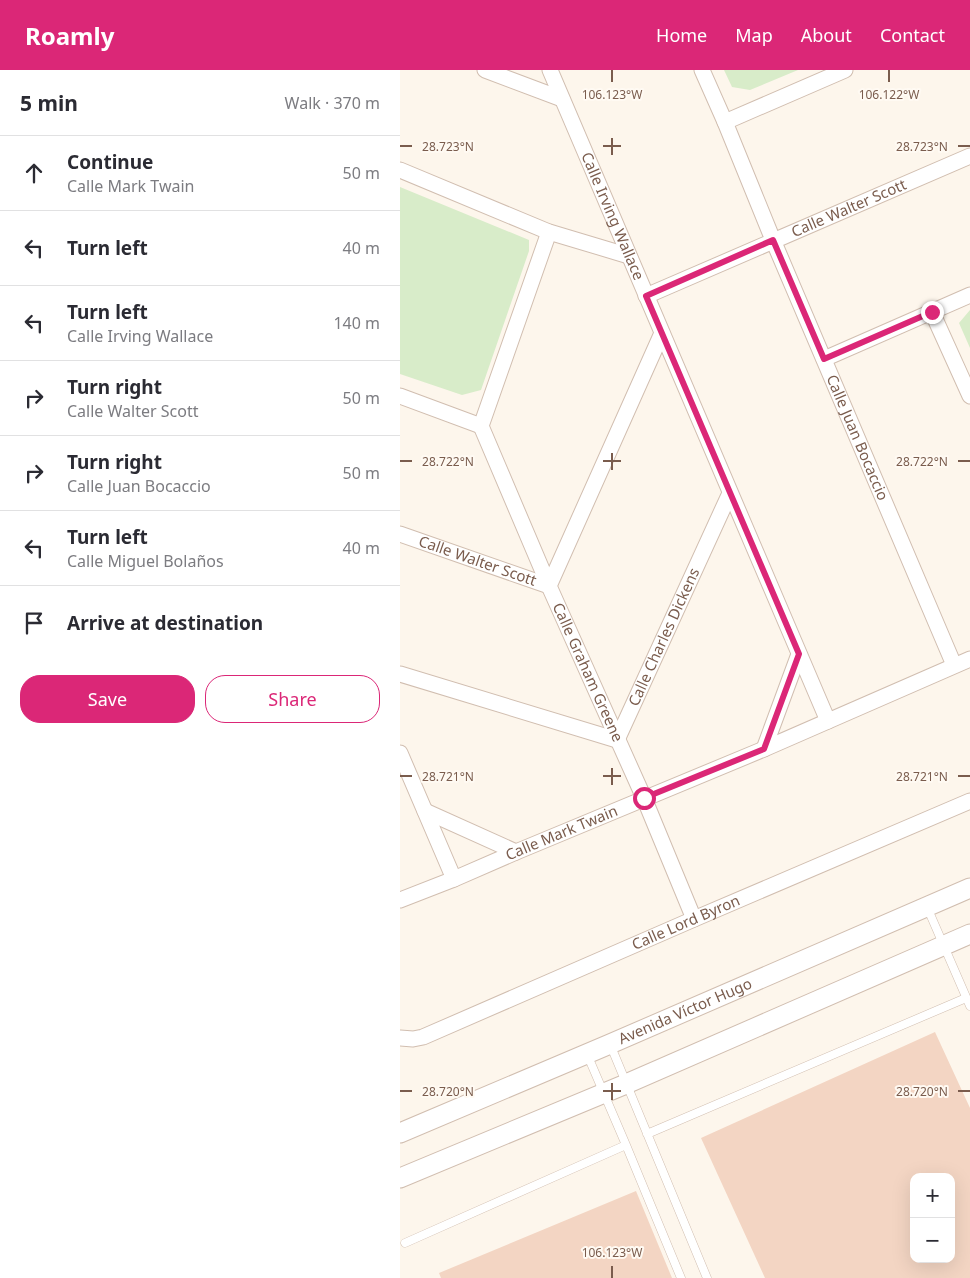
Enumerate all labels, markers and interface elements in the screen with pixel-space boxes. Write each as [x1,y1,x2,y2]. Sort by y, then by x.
text: Roamly [25,19,114,52]
text: Home [656,23,707,47]
text: Map [735,23,773,47]
text: About [801,23,852,47]
text: Contact [880,23,945,47]
text: 106.123°W [582,86,642,103]
text: 106.122°W [859,86,919,103]
text: 5 min [20,89,78,117]
text: Walk · 370 m [285,92,380,114]
text: 28.723°N [422,138,474,155]
text: 28.723°N [896,138,948,155]
text: Continue [67,149,153,175]
street label: Calle Irving Wallace [577,149,649,283]
icon: ahead [20,159,48,187]
text: 50 m [343,162,380,184]
street label: Calle Walter Scott [788,174,910,241]
text: Calle Mark Twain [67,175,194,197]
icon: left [20,234,48,262]
text: Turn left [67,235,148,261]
text: 40 m [343,237,380,259]
text: Turn left [67,299,148,325]
route end [921,301,944,324]
icon: left [20,309,48,337]
text: 140 m [333,312,380,334]
text: Calle Irving Wallace [67,325,213,347]
street label: Calle Juan Bocaccio [822,371,894,503]
text: Turn right [67,374,162,400]
icon: right [20,384,48,412]
text: 50 m [343,387,380,409]
text: Calle Walter Scott [67,400,198,422]
text: Turn right [67,449,162,475]
text: 28.722°N [422,453,474,470]
text: 28.722°N [896,453,948,470]
icon: right [20,459,48,487]
text: 50 m [343,462,380,484]
text: Calle Juan Bocaccio [67,475,211,497]
text: Turn left [67,524,148,550]
street label: Calle Walter Scott [416,530,540,590]
icon: left [20,534,48,562]
text: 40 m [343,537,380,559]
text: Calle Miguel Bolaños [67,550,224,572]
street label: Calle Charles Dickens [623,564,703,709]
street label: Calle Graham Greene [549,599,628,745]
icon: arrive [20,609,48,637]
text: Arrive at destination [67,610,263,636]
button: Save [20,675,195,723]
button: Share [205,675,380,723]
text: 28.721°N [422,768,474,785]
text: 28.721°N [896,768,948,785]
route start [633,787,656,810]
street label: Calle Mark Twain [502,800,620,864]
street label: Calle Lord Byron [628,890,743,954]
street label: Avenida Víctor Hugo [615,973,755,1048]
text: 28.720°N [422,1083,474,1100]
text: 28.720°N [896,1083,948,1100]
map controls [910,1173,955,1263]
button: + [910,1173,955,1218]
button: − [910,1218,955,1263]
text: 106.123°W [582,1244,642,1261]

